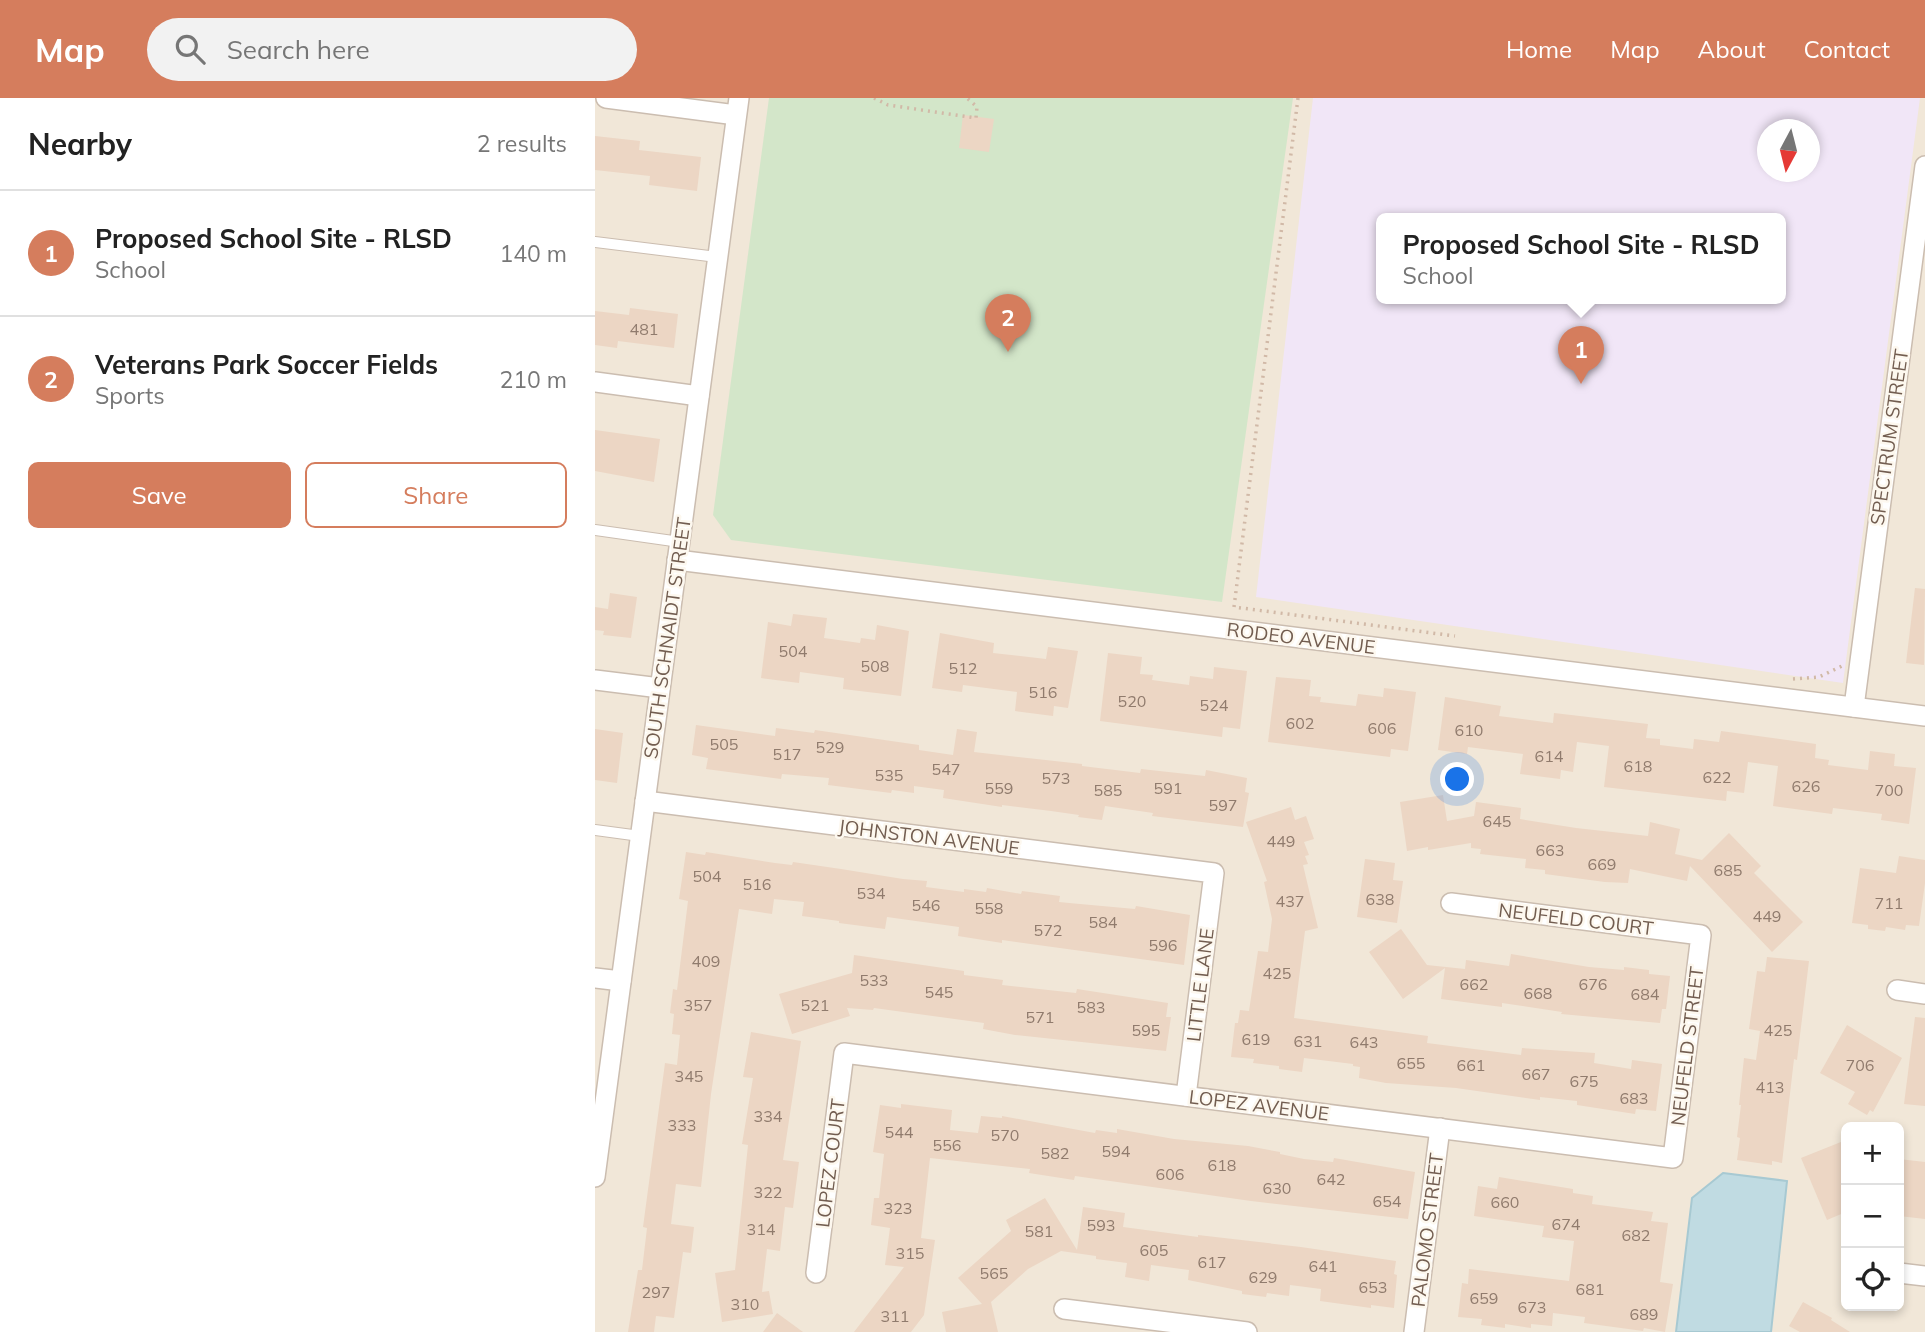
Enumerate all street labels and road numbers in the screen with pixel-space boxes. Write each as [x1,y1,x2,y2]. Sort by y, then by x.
street label: SPECTRUM STREET [1865,347,1913,527]
street label: SOUTH SCHNAIDT STREET [638,515,696,760]
street label: RODEO AVENUE [1225,617,1377,659]
street label: JOHNSTON AVENUE [837,814,1021,860]
street label: NEUFELD COURT [1497,898,1655,940]
street label: LITTLE LANE [1181,927,1219,1043]
street label: NEUFELD STREET [1665,964,1709,1127]
street label: LOPEZ AVENUE [1188,1085,1330,1125]
street label: LOPEZ COURT [810,1097,850,1229]
street label: PALOMO STREET [1406,1151,1448,1308]

